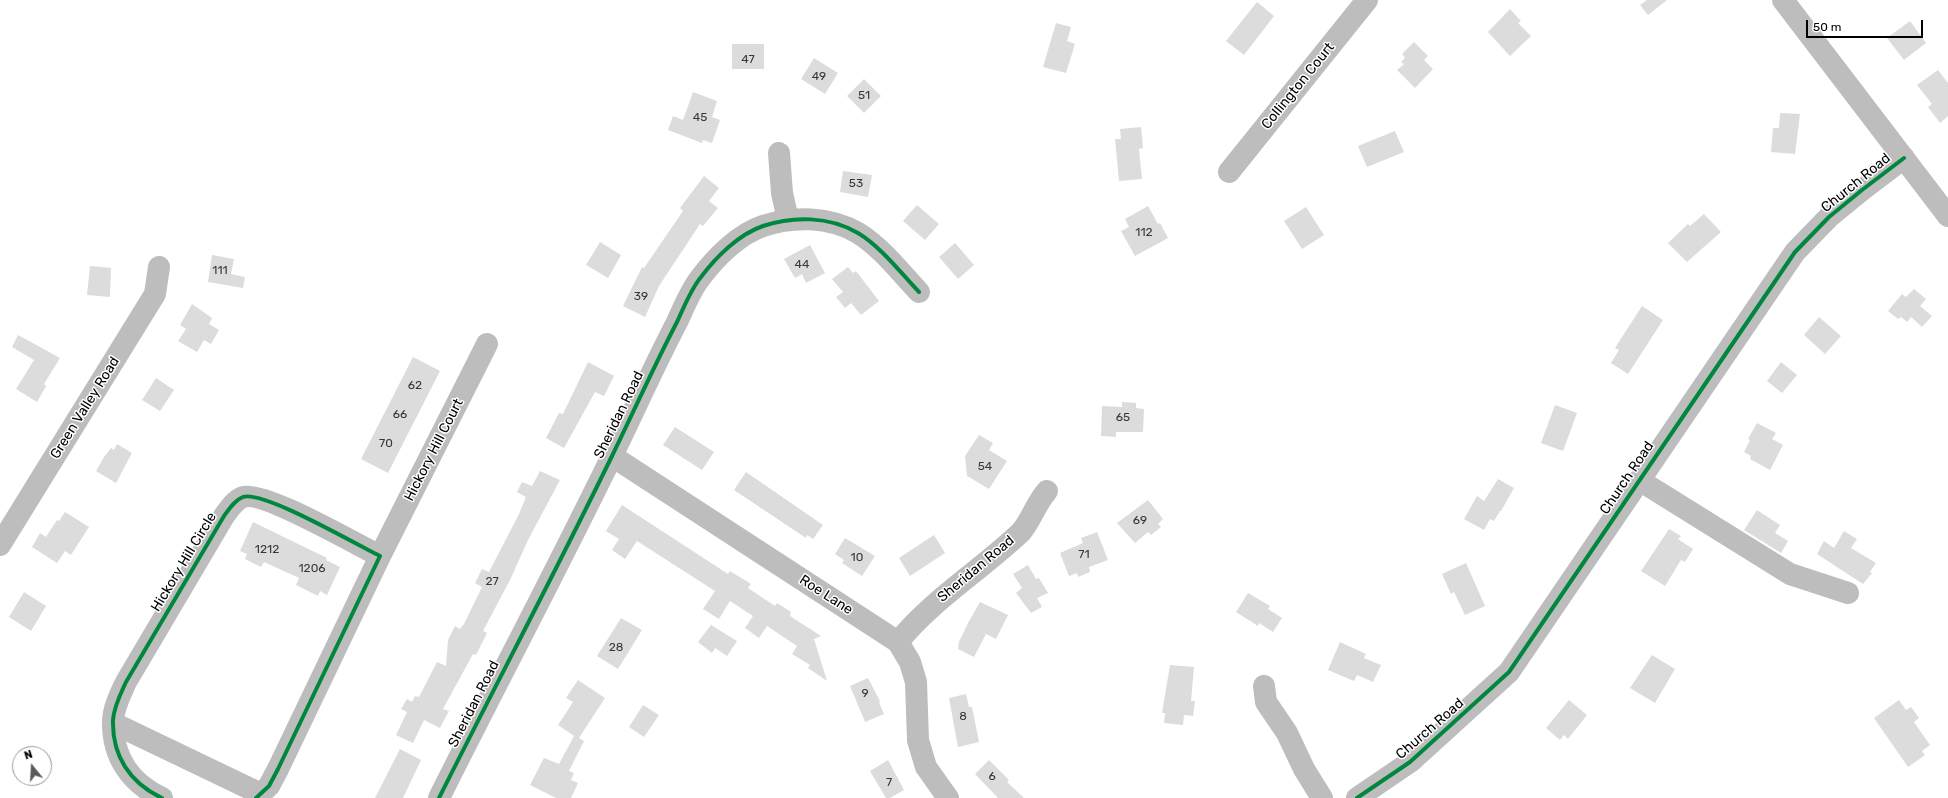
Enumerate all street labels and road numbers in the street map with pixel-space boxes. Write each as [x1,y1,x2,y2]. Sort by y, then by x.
street label: Collington Court [1258,39,1338,133]
street label: Church Road [1818,150,1894,216]
street label: Green Valley Road [47,354,123,462]
street label: Sheridan Road [591,369,647,461]
street label: Hickory Hill Court [401,396,467,504]
street label: Church Road [1596,438,1658,518]
street label: Hickory Hill Circle [148,509,220,615]
street label: Sheridan Road [934,532,1018,606]
street label: Roe Lane [796,572,856,618]
street label: Sheridan Road [445,658,503,750]
street label: Church Road [1393,695,1467,763]

